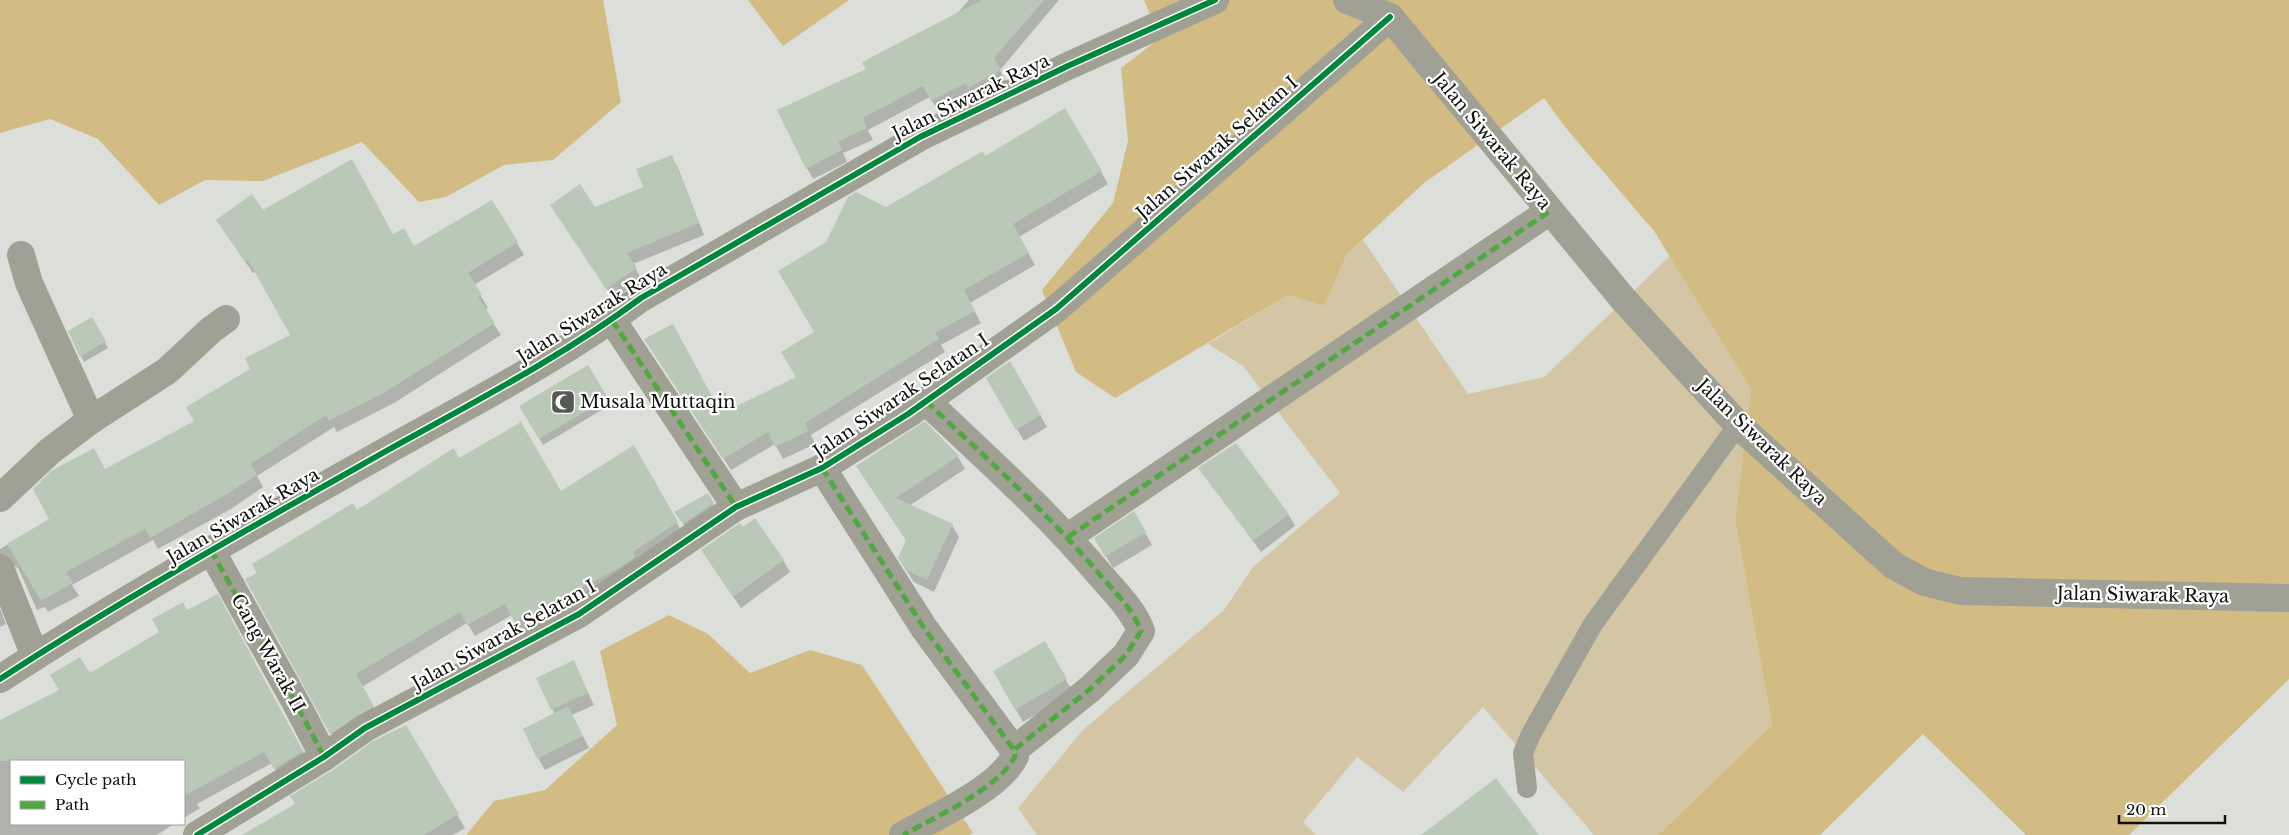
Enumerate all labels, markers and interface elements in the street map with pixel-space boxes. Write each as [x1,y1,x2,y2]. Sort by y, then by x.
street label: Jalan Siwarak Raya [887,49,1053,146]
street label: Jalan Siwarak Raya [1427,66,1556,214]
street label: Jalan Siwarak Selatan I [1130,72,1302,225]
street label: Jalan Siwarak Raya [511,258,671,369]
street label: Jalan Siwarak Selatan I [807,329,993,464]
street label: Jalan Siwarak Raya [1691,373,1832,510]
mosque icon: Musala Muttaqin [550,389,576,415]
place label: Musala Muttaqin [580,391,735,413]
street label: Jalan Siwarak Raya [161,463,323,570]
street label: Jalan Siwarak Selatan I [406,575,600,696]
street label: Jalan Siwarak Raya [2055,582,2229,608]
street label: Gang Warak II [226,590,310,716]
legend [10,760,185,825]
text: Cycle path [55,770,137,789]
scale bar [2119,792,2225,824]
text: Path [55,795,89,814]
text: 20 m [2126,800,2166,819]

